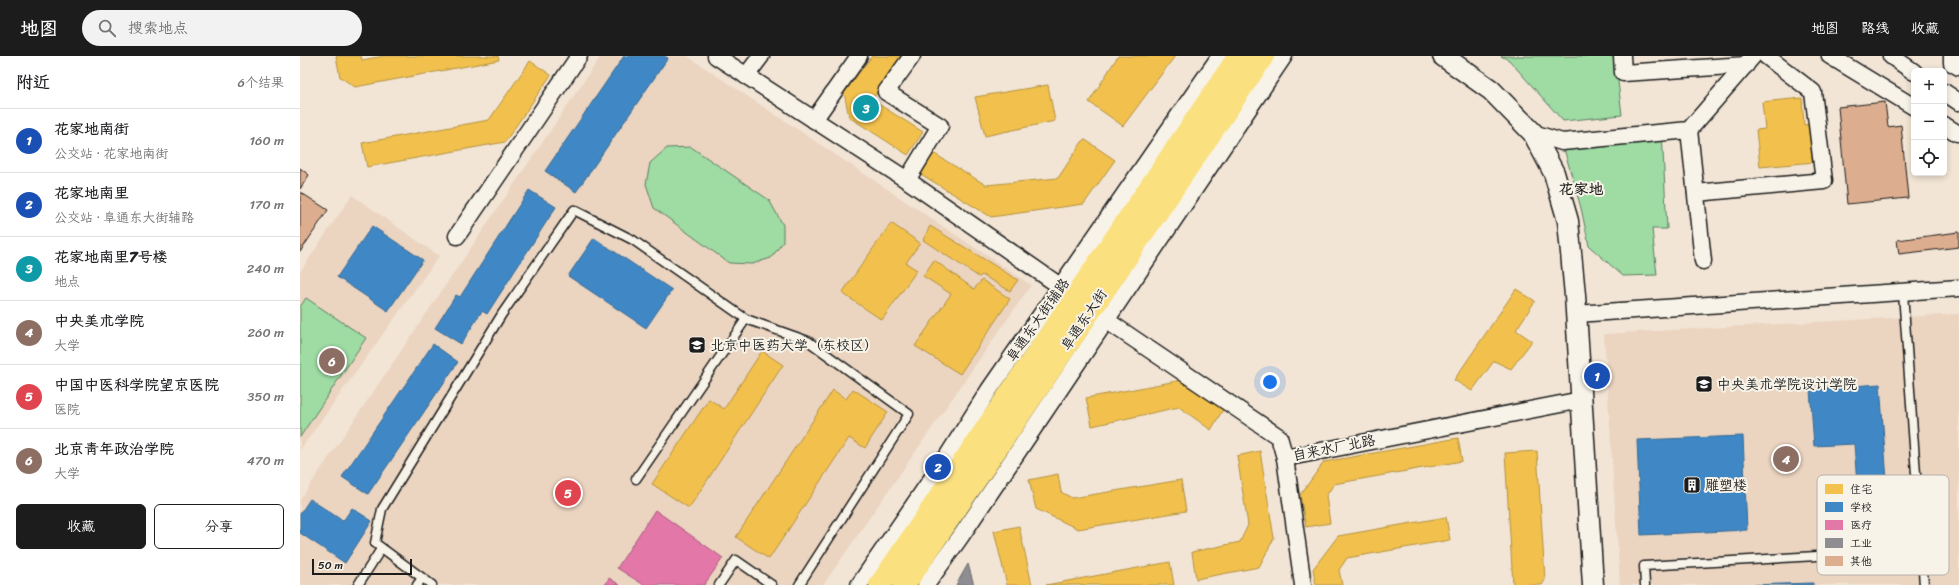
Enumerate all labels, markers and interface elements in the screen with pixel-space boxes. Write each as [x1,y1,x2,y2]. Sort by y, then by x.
search box [82,10,362,46]
text: 地图 [20,12,58,45]
text: 搜索地点 [128,15,188,41]
text: 地图 [1811,16,1839,41]
text: 路线 [1861,16,1889,41]
text: 收藏 [1911,16,1939,41]
icon: search [96,17,118,39]
text: 附近 [16,67,50,97]
map controls [1911,68,1947,176]
button: + [1911,68,1947,104]
text: 6个结果 [238,71,284,94]
pin: 3 [853,93,879,123]
button: − [1911,104,1947,140]
text: 花家地南街 [54,116,129,142]
text: 1 [26,129,32,152]
text: 160 m [249,129,284,152]
button: locate [1911,140,1947,176]
text: 公交站 · 花家地南街 [54,142,168,165]
district label: 花家地 [1558,176,1604,202]
text: 花家地南里 [54,180,129,206]
text: 2 [25,193,33,216]
text: 170 m [249,193,284,216]
text: 公交站 · 阜通东大街辅路 [54,206,194,229]
text: 花家地南里7号楼 [54,244,168,270]
text: 3 [25,257,33,280]
text: 240 m [247,257,284,280]
text: 地点 [54,270,80,293]
street label: 阜通东大街辅路 [1000,273,1076,367]
street label: 阜通东大街 [1054,284,1114,356]
text: 中央美术学院 [54,308,144,334]
text: 4 [25,321,33,344]
text: 260 m [248,321,284,344]
place label: 北京中医药大学（东校区） [710,333,878,358]
text: 大学 [54,334,80,357]
school or university icon: 北京中医药大学（东校区） [687,335,707,355]
pin: 6 [319,346,345,376]
pin: 1 [1584,361,1610,391]
text: 中国中医科学院望京医院 [54,372,219,398]
your location [1260,372,1280,392]
place label: 中央美术学院设计学院 [1717,372,1857,397]
school or university icon: 中央美术学院设计学院 [1694,374,1714,394]
text: 5 [25,385,33,408]
text: 350 m [247,385,284,408]
text: 医院 [54,398,80,421]
street label: 自来水厂北路 [1290,428,1378,468]
text: 北京青年政治学院 [54,436,174,462]
pin: 4 [1773,444,1799,474]
text: 6 [25,449,33,472]
text: 470 m [247,449,284,472]
pin: 2 [925,452,951,482]
text: 大学 [54,462,80,485]
place label: 雕塑楼 [1705,473,1747,498]
building icon: 雕塑楼 [1682,475,1702,495]
legend [1817,475,1949,575]
pin: 5 [555,478,581,508]
text: 住宅 [1850,480,1872,499]
text: 学校 [1850,498,1872,517]
button: 收藏 [16,504,146,549]
button: 分享 [154,504,284,549]
text: 医疗 [1850,516,1872,535]
text: 工业 [1850,534,1872,553]
text: 其他 [1850,552,1872,571]
text: 50 m [318,556,343,575]
scale bar [312,557,412,576]

